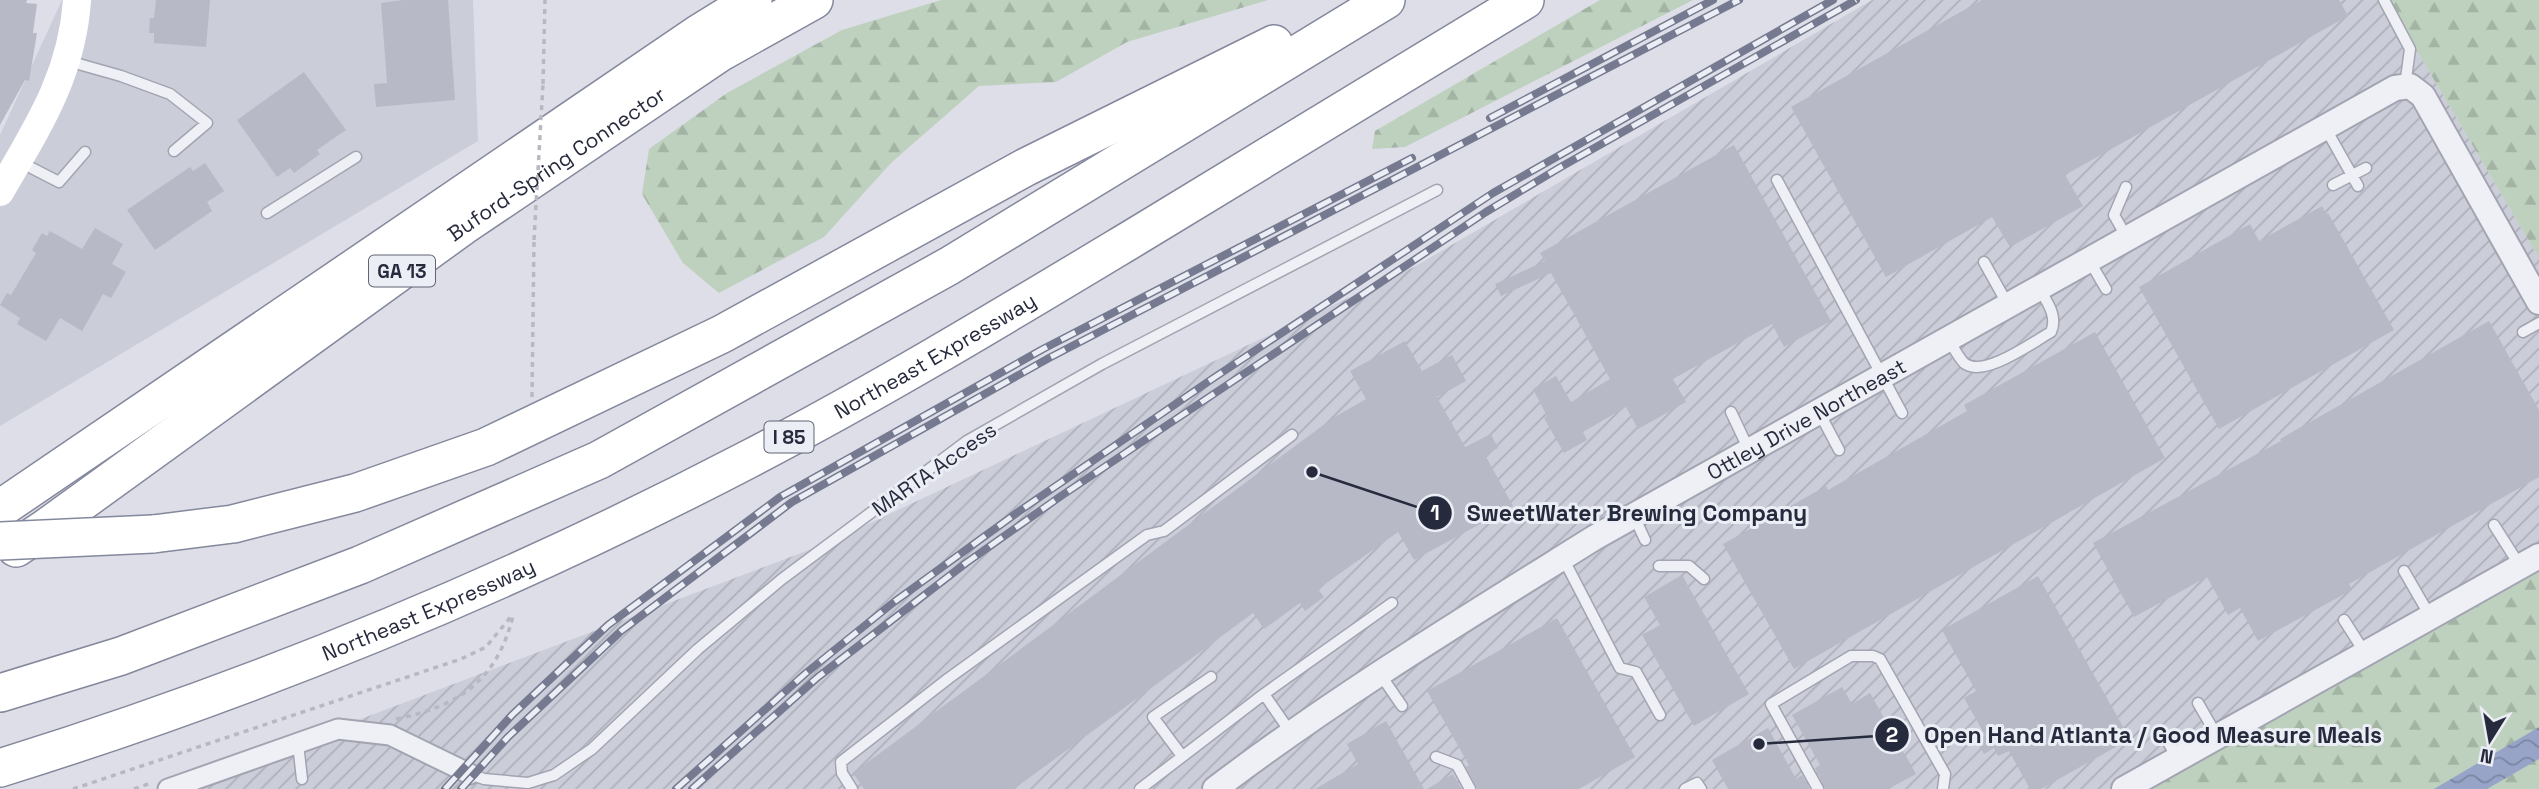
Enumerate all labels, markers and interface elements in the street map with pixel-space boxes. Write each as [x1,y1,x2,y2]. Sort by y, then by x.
street label: Buford-Spring Connector [442,80,670,247]
road number: GA 13 [369,256,435,286]
street label: Northeast Expressway [829,286,1041,424]
street label: Ottley Drive Northeast [1702,352,1911,486]
street label: MARTA Access [866,416,1002,522]
road number: I 85 [764,422,814,452]
callout: SweetWater Brewing Company [1418,491,1821,535]
text: SweetWater Brewing Company [1467,498,1807,528]
text: 1 [1430,499,1440,526]
street label: Northeast Expressway [318,552,539,666]
north arrow [2455,705,2525,775]
callout: Open Hand Atlanta / Good Measure Meals [1874,713,2396,757]
text: Open Hand Atlanta / Good Measure Meals [1924,720,2382,750]
text: 2 [1886,721,1898,748]
text: N [2478,743,2495,770]

